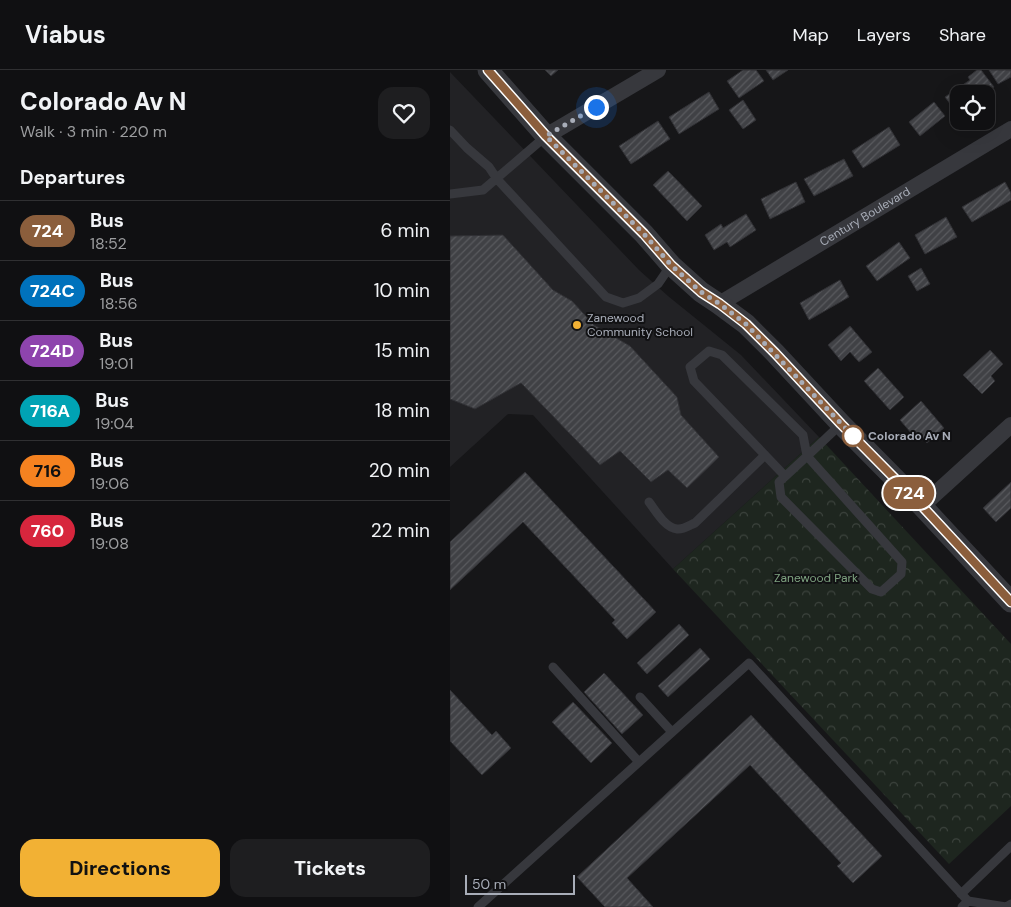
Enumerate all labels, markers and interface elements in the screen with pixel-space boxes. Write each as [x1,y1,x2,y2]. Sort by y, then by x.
text: Viabus [25,19,106,50]
text: Map [793,23,829,47]
text: Layers [857,23,911,47]
text: Share [939,23,986,47]
map controls [950,85,995,130]
button: locate [950,85,995,130]
text: Colorado Av N [20,86,186,117]
button: heart [378,87,430,139]
your location [584,95,609,120]
text: Walk · 3 min · 220 m [20,121,167,142]
text: Departures [20,165,125,190]
street label: Century Boulevard [816,183,913,250]
text: Bus [90,208,124,233]
text: 6 min [381,218,430,243]
text: 724 [32,219,63,243]
text: 18:52 [90,233,127,254]
text: Bus [100,268,134,293]
text: 10 min [374,278,430,303]
text: 724C [30,279,75,303]
text: 18:56 [100,293,137,314]
place label: Zanewood Community School [587,310,693,340]
marker: Zanewood Community School [571,319,583,331]
text: Bus [99,328,133,353]
text: 15 min [375,338,430,363]
text: 724D [30,339,74,363]
text: 19:01 [99,353,133,374]
text: Bus [95,388,129,413]
text: 18 min [375,398,430,423]
text: 716A [30,399,70,423]
text: 19:04 [95,413,134,434]
marker: Colorado Av N [842,425,864,447]
place label: Colorado Av N [868,428,951,444]
text: Bus [90,448,124,473]
text: 20 min [369,458,430,483]
text: 716 [34,459,61,483]
text: 19:06 [90,473,129,494]
line badge: 724 [880,477,938,509]
text: 724 [893,481,925,505]
text: Bus [90,508,124,533]
text: 22 min [371,518,430,543]
text: 760 [31,519,64,543]
text: 19:08 [90,533,129,554]
park label: Zanewood Park [774,570,858,586]
button: Directions [20,839,220,897]
button: Tickets [230,839,430,897]
scale bar [465,872,575,895]
text: 50 m [472,875,506,893]

